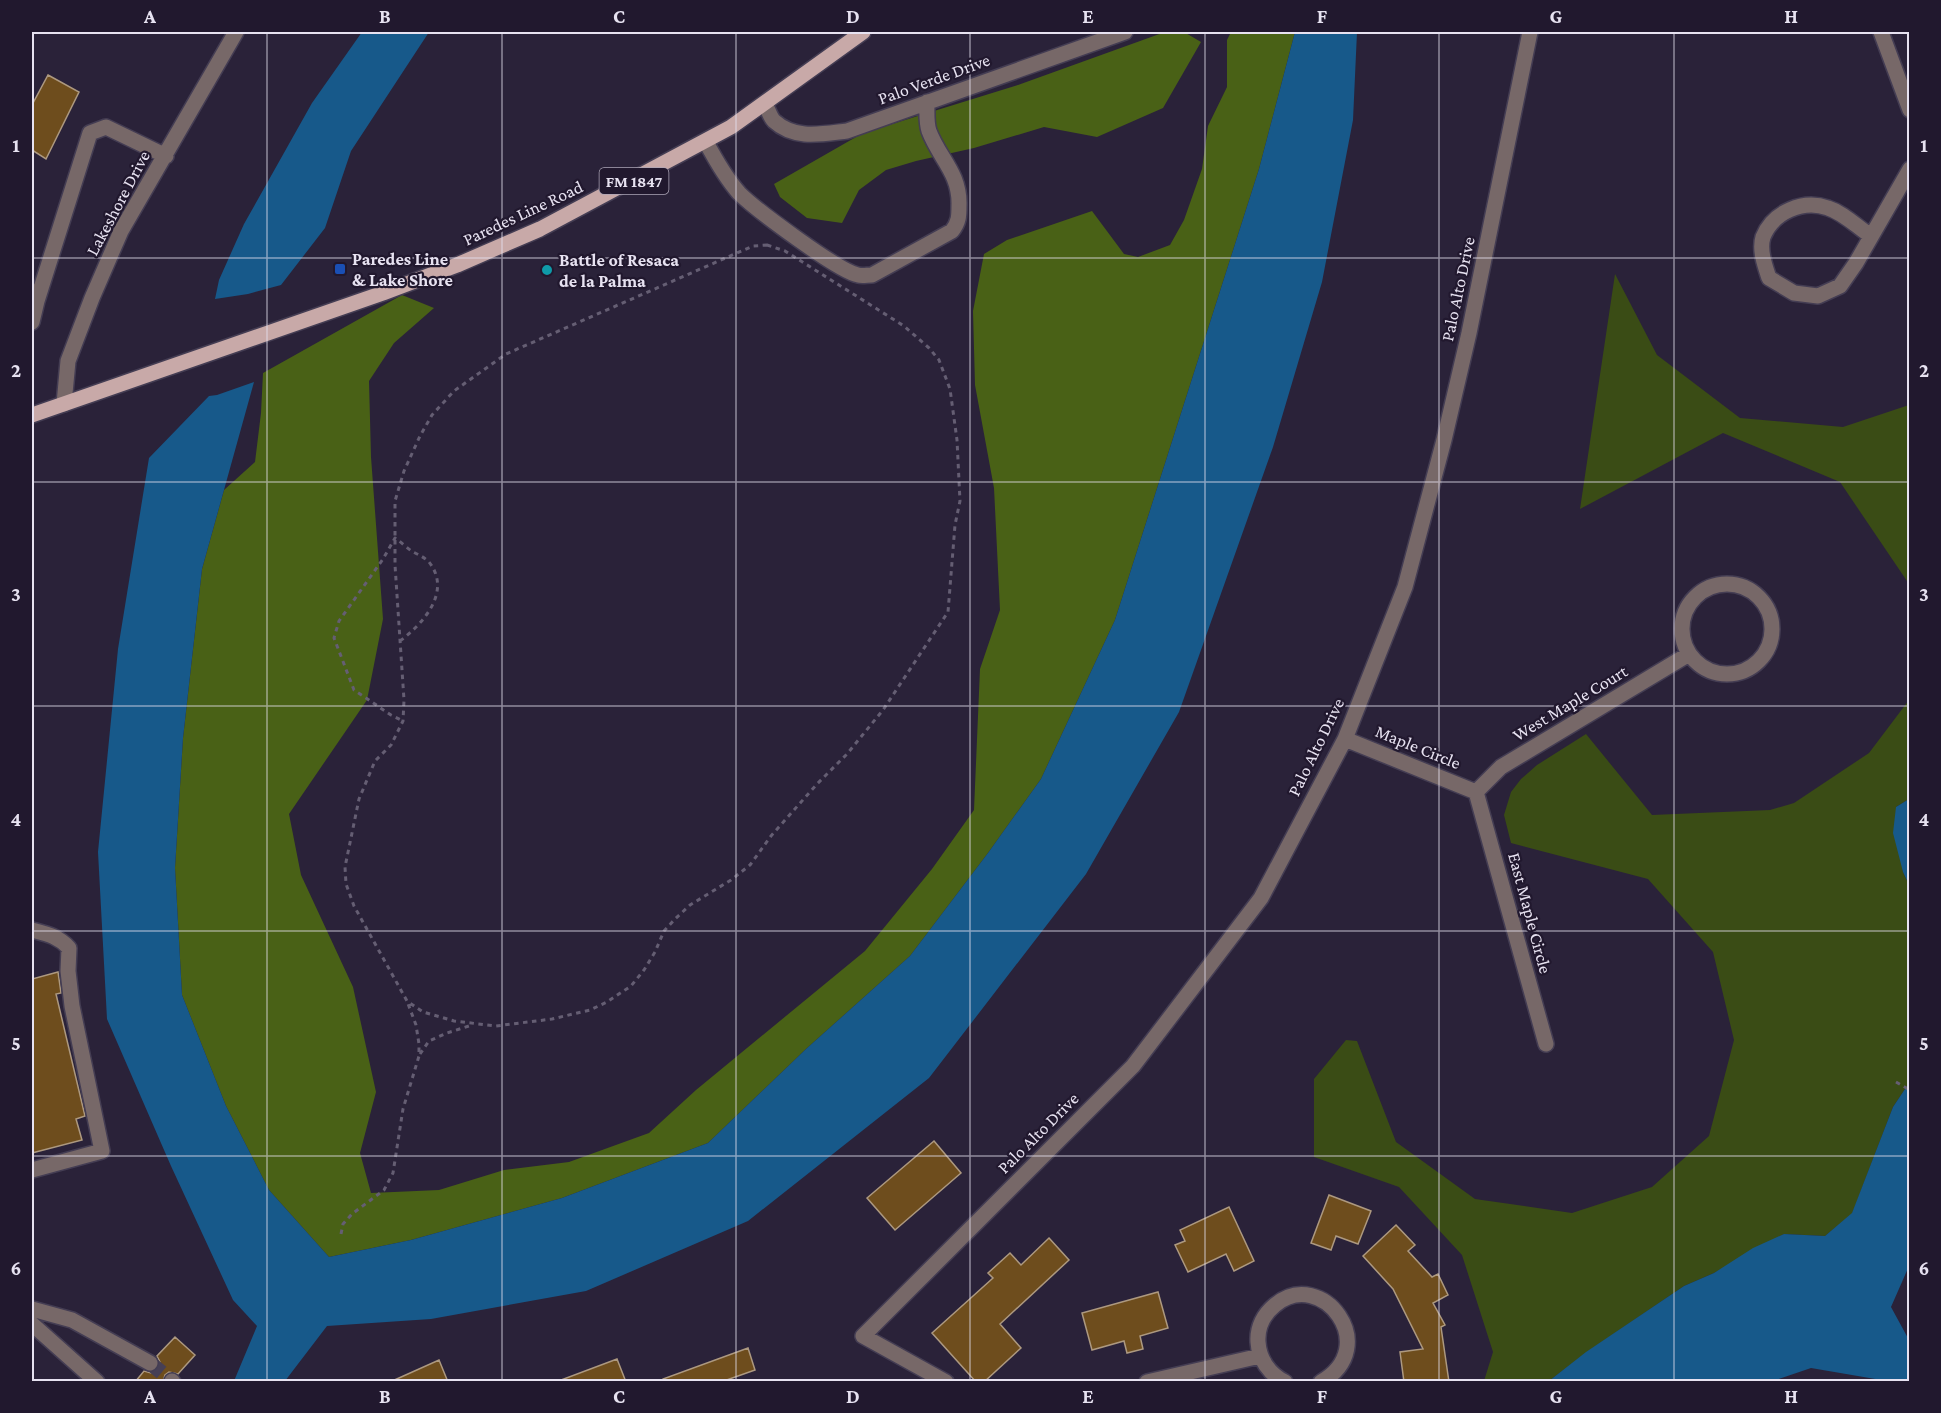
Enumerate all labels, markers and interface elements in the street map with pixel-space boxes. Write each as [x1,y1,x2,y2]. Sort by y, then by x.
text: A [143,5,157,27]
text: B [379,5,391,27]
text: C [613,5,625,27]
text: D [846,5,860,27]
text: E [1082,5,1094,27]
text: F [1317,5,1328,27]
text: G [1550,5,1563,27]
text: H [1784,5,1798,27]
street label: Palo Verde Drive [875,49,993,108]
text: 1 [12,134,20,156]
text: 1 [1920,134,1928,156]
street label: Lakeshore Drive [82,147,154,259]
road number: FM 1847 [600,168,668,194]
street label: Paredes Line Road [460,176,587,250]
street label: Palo Alto Drive [1437,235,1479,343]
place label: Paredes Line & Lake Shore [352,249,453,290]
place label: Battle of Resaca de la Palma [559,250,679,291]
marker: Paredes Line & Lake Shore [333,262,347,276]
marker: Battle of Resaca de la Palma [540,263,554,277]
text: 2 [11,359,21,381]
text: 2 [1919,359,1929,381]
text: 3 [11,583,21,605]
text: 3 [1919,583,1929,605]
street label: West Maple Court [1509,660,1632,745]
street label: Palo Alto Drive [1284,695,1348,799]
street label: Maple Circle [1372,721,1464,773]
text: 4 [11,808,22,830]
text: 4 [1919,808,1930,830]
street label: East Maple Circle [1504,850,1556,976]
text: 5 [11,1032,21,1054]
text: 5 [1919,1032,1929,1054]
street label: Palo Alto Drive [993,1088,1083,1178]
text: 6 [11,1257,21,1279]
text: 6 [1919,1257,1929,1279]
text: A [143,1385,157,1407]
text: B [379,1385,391,1407]
text: C [613,1385,625,1407]
text: D [846,1385,860,1407]
text: E [1082,1385,1094,1407]
text: F [1317,1385,1328,1407]
text: G [1550,1385,1563,1407]
text: H [1784,1385,1798,1407]

